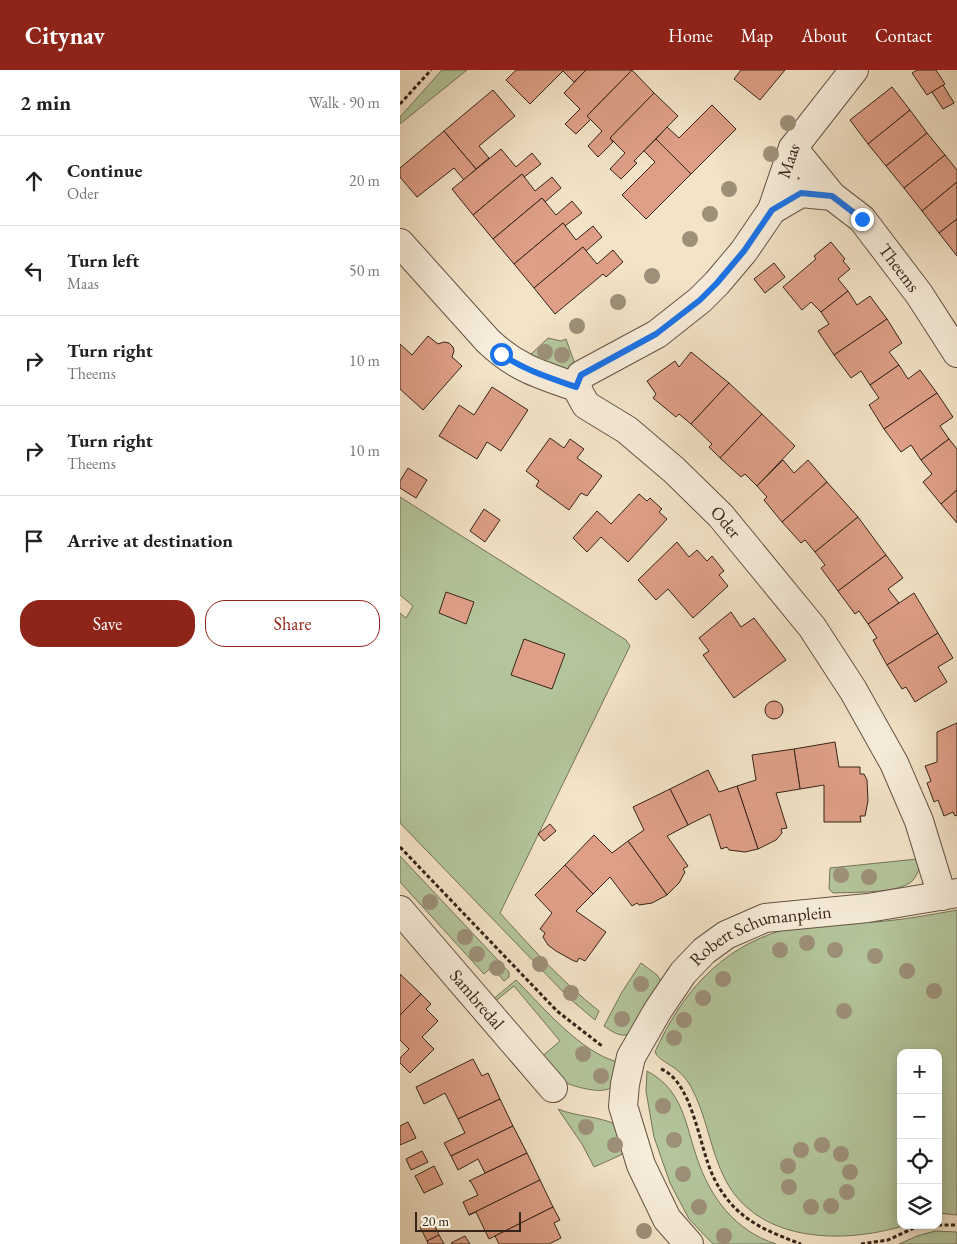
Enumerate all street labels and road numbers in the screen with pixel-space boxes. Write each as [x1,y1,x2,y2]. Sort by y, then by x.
street label: Maas [772,137,805,181]
street label: Theems [874,239,925,297]
street label: Oder [706,500,747,543]
street label: Robert Schumanplein [684,900,833,970]
street label: Sambredal [445,964,510,1034]

